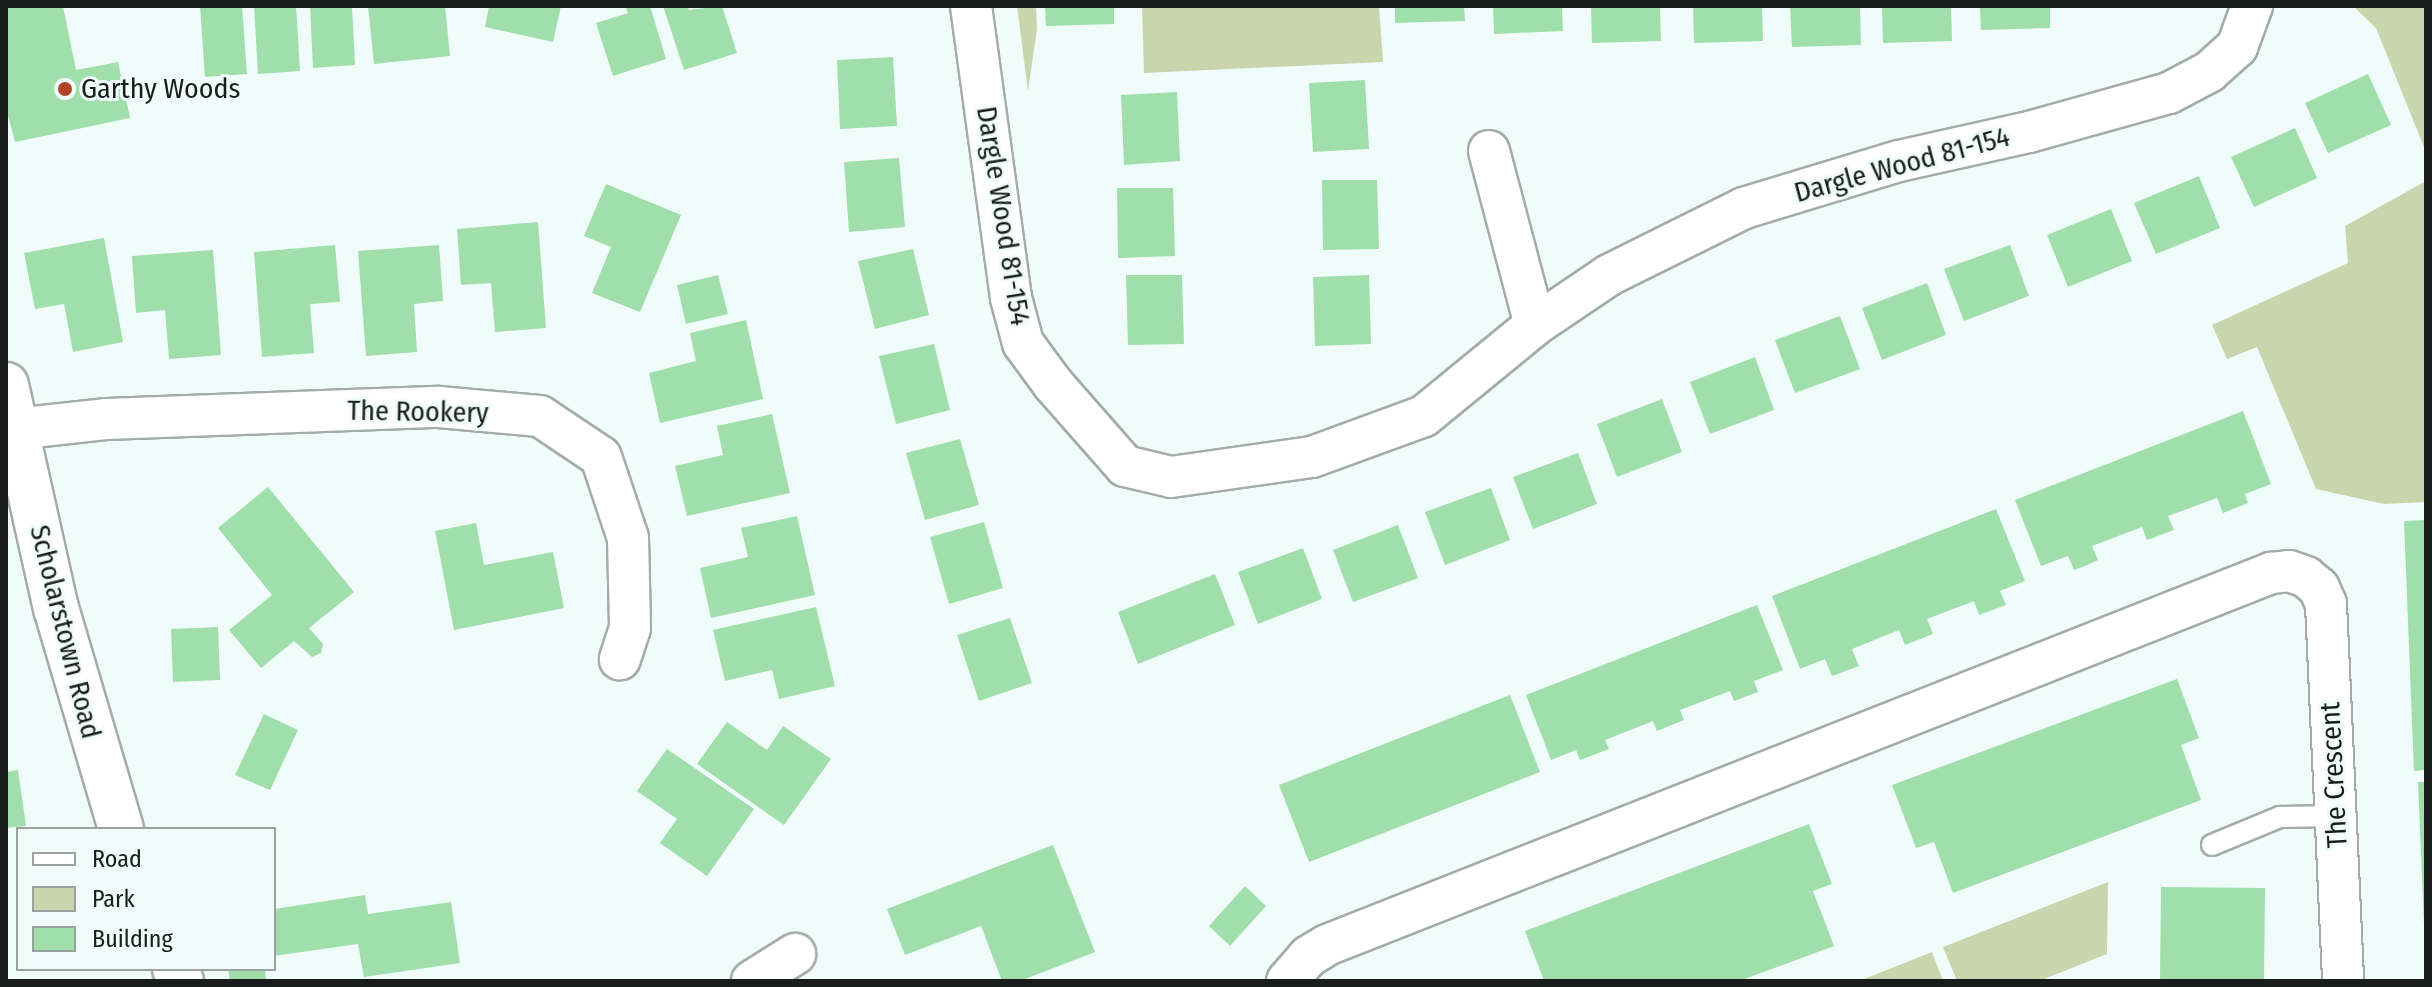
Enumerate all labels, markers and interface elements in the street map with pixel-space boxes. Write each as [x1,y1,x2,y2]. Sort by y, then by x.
place label: Garthy Woods [81,72,240,106]
marker: Garthy Woods [56,80,74,98]
street label: Dargle Wood 81-154 [969,104,1037,328]
street label: Dargle Wood 81-154 [1791,120,2013,210]
street label: The Rookery [347,394,489,430]
street label: Scholarstown Road [22,522,108,742]
street label: The Crescent [2313,701,2355,849]
legend [16,827,276,971]
text: Road [92,845,142,873]
text: Park [92,885,135,913]
text: Building [92,925,173,953]

